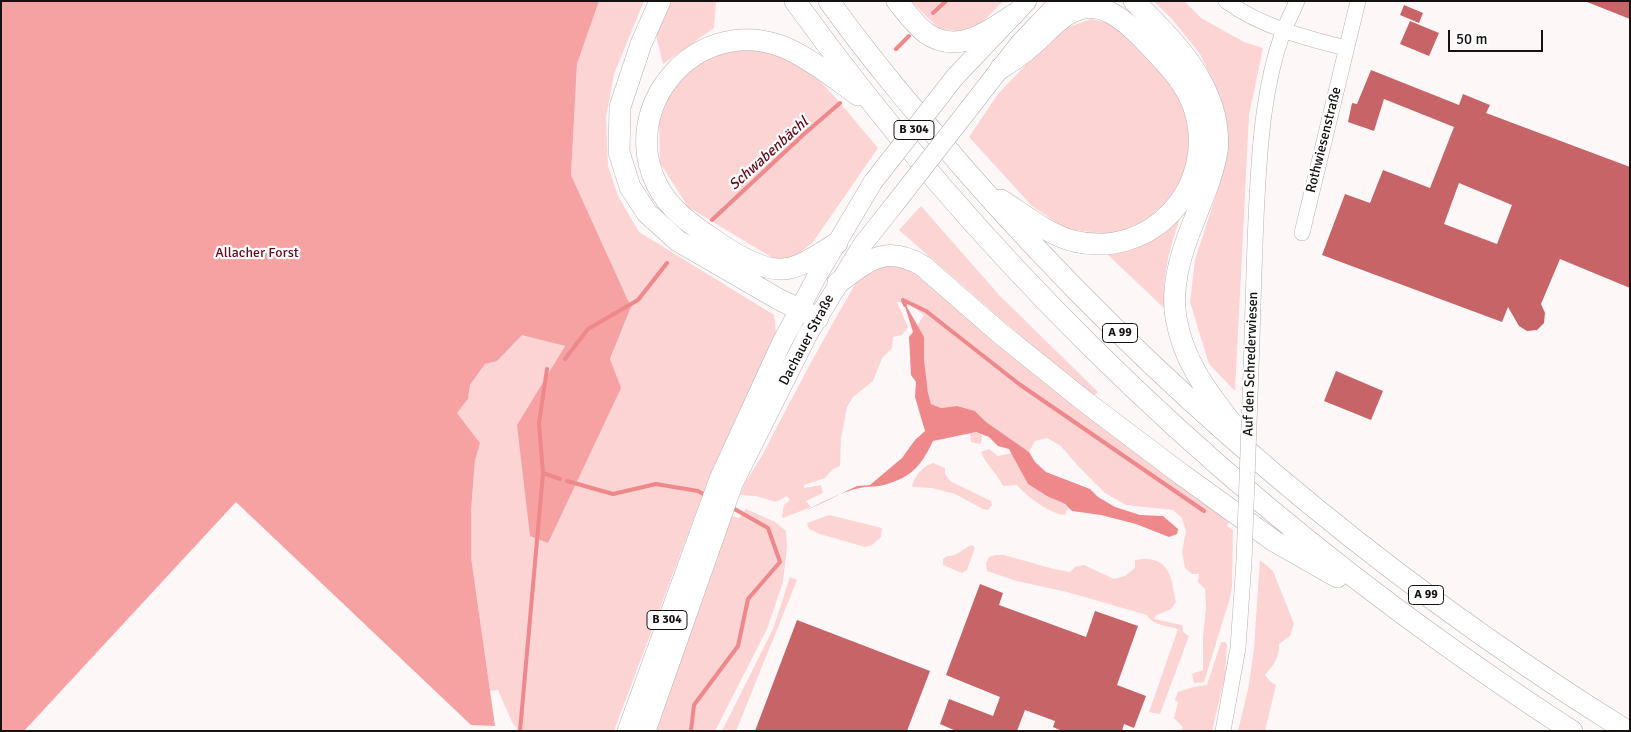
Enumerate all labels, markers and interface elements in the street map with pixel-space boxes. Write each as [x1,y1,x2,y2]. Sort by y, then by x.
scale bar [1451,20,1546,52]
text: 50 m [1456,30,1487,48]
street label: Rothwiesenstraße [1303,85,1345,195]
water label: Schwabenbächl [726,114,812,194]
road number: B 304 [894,120,934,140]
park label: Allacher Forst [215,245,299,261]
street label: Auf den Schrederwiesen [1240,291,1262,437]
street label: Dachauer Straße [776,292,838,388]
road number: A 99 [1102,323,1138,342]
road number: A 99 [1408,586,1444,604]
road number: B 304 [647,610,687,630]

